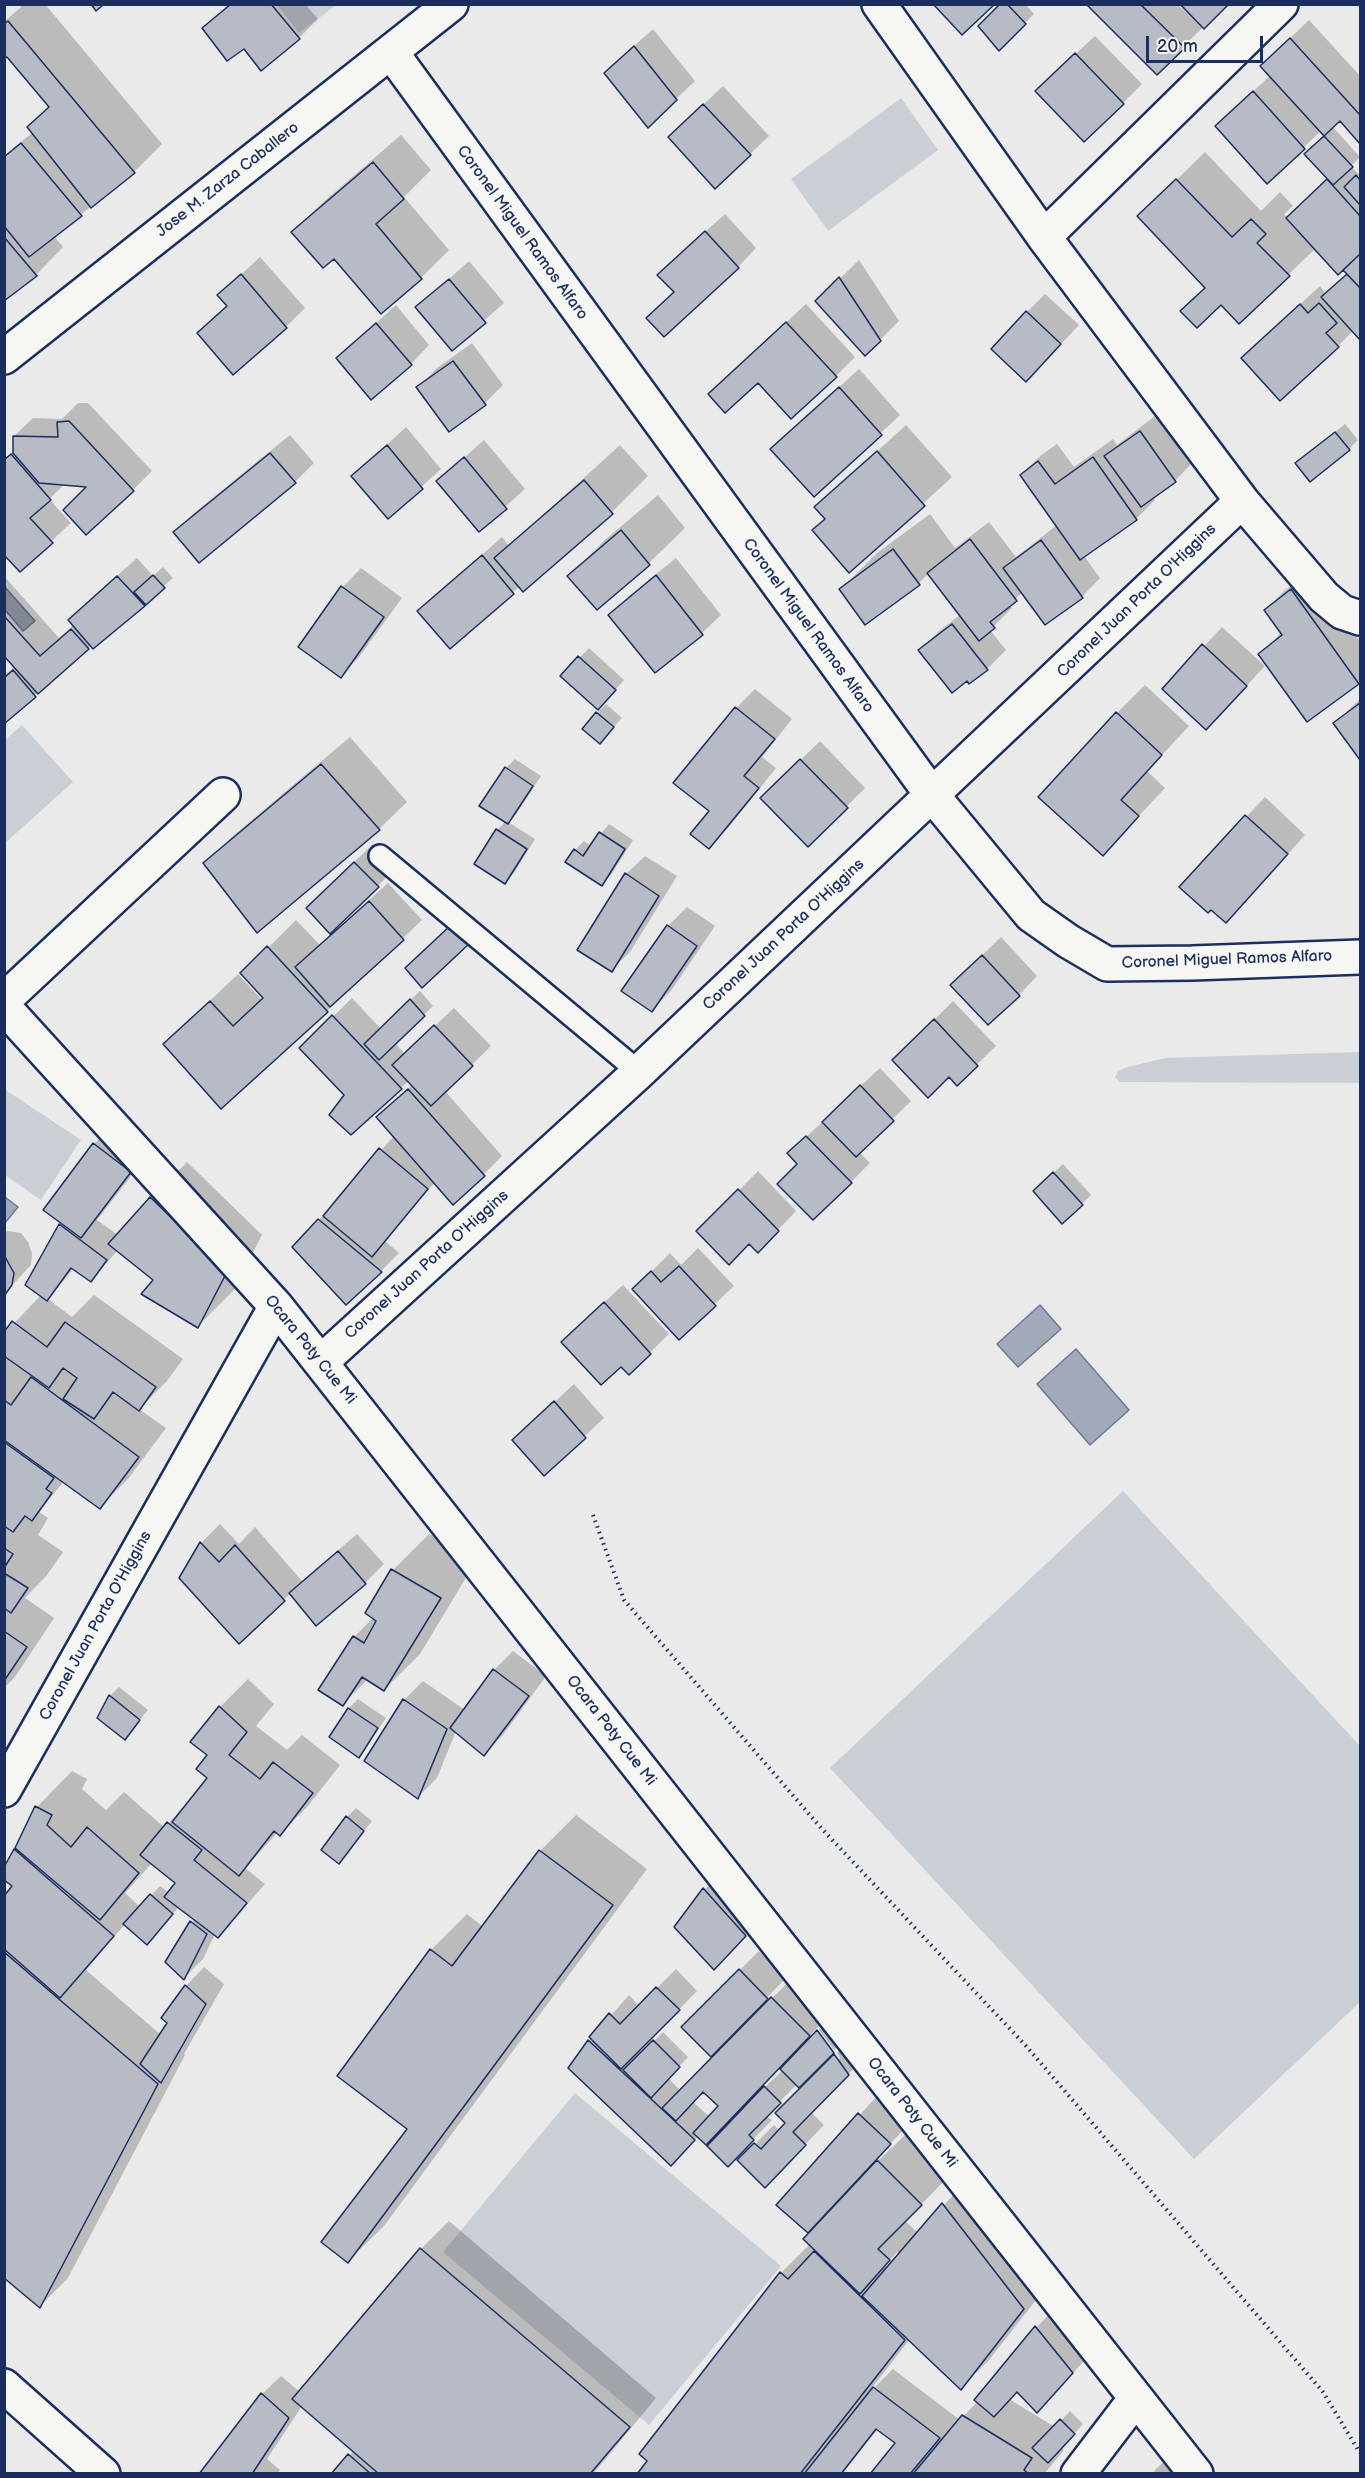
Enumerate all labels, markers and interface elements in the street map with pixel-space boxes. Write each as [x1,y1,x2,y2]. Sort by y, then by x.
scale bar [1149,24,1266,62]
text: 20 m [1157,36,1198,57]
street label: Jose M. Zarza Caballero [153,118,303,242]
street label: Coronel Miguel Ramos Alfaro [452,142,592,324]
street label: Coronel Juan Porta O'Higgins [1053,520,1221,682]
street label: Coronel Miguel Ramos Alfaro [738,535,878,717]
street label: Coronel Juan Porta O'Higgins [699,855,869,1015]
street label: Coronel Miguel Ramos Alfaro [1121,947,1333,973]
street label: Coronel Juan Porta O'Higgins [341,1186,513,1344]
street label: Ocara Poty Cue Mi [260,1292,360,1408]
street label: Coronel Juan Porta O'Higgins [36,1528,156,1724]
street label: Ocara Poty Cue Mi [562,1672,660,1790]
street label: Ocara Poty Cue Mi [863,2054,961,2172]

